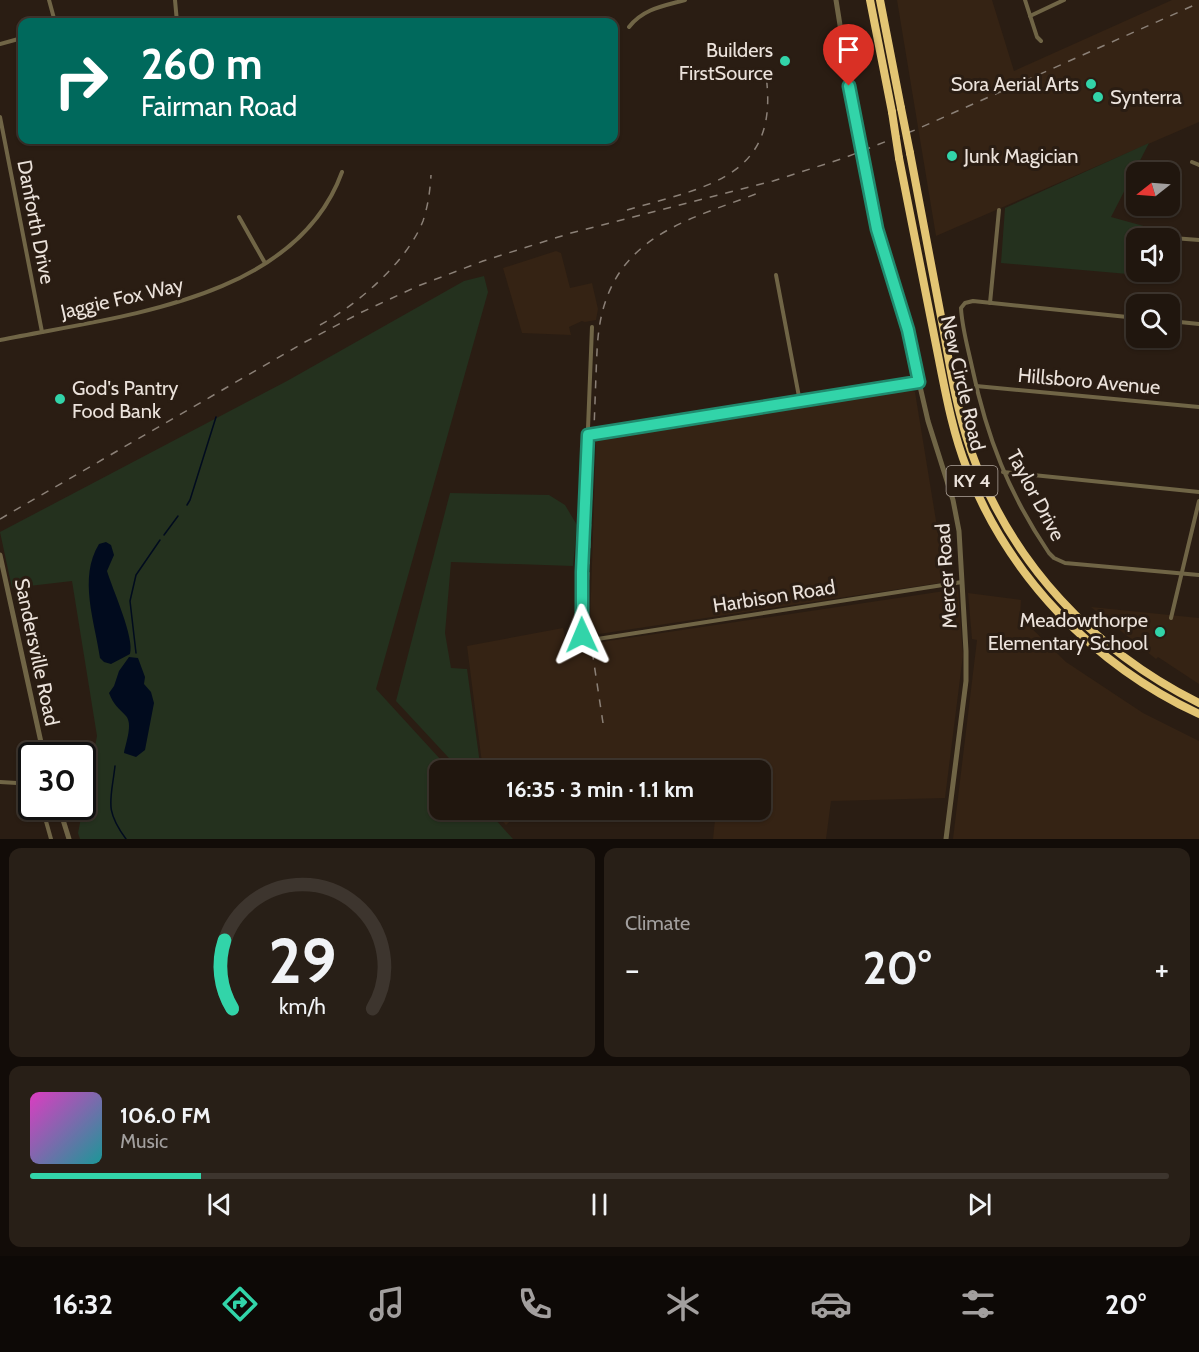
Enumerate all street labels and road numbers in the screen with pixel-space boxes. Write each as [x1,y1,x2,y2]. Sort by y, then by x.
street label: Danforth Drive [12,158,60,286]
street label: Jaggie Fox Way [57,272,186,324]
street label: New Circle Road [936,313,990,453]
street label: Hillsboro Avenue [1017,363,1161,399]
street label: Taylor Drive [1002,445,1070,545]
road number: KY 4 [946,466,998,496]
street label: Mercer Road [930,522,962,630]
street label: Harbison Road [711,574,837,618]
street label: Sandersville Road [10,576,64,728]

